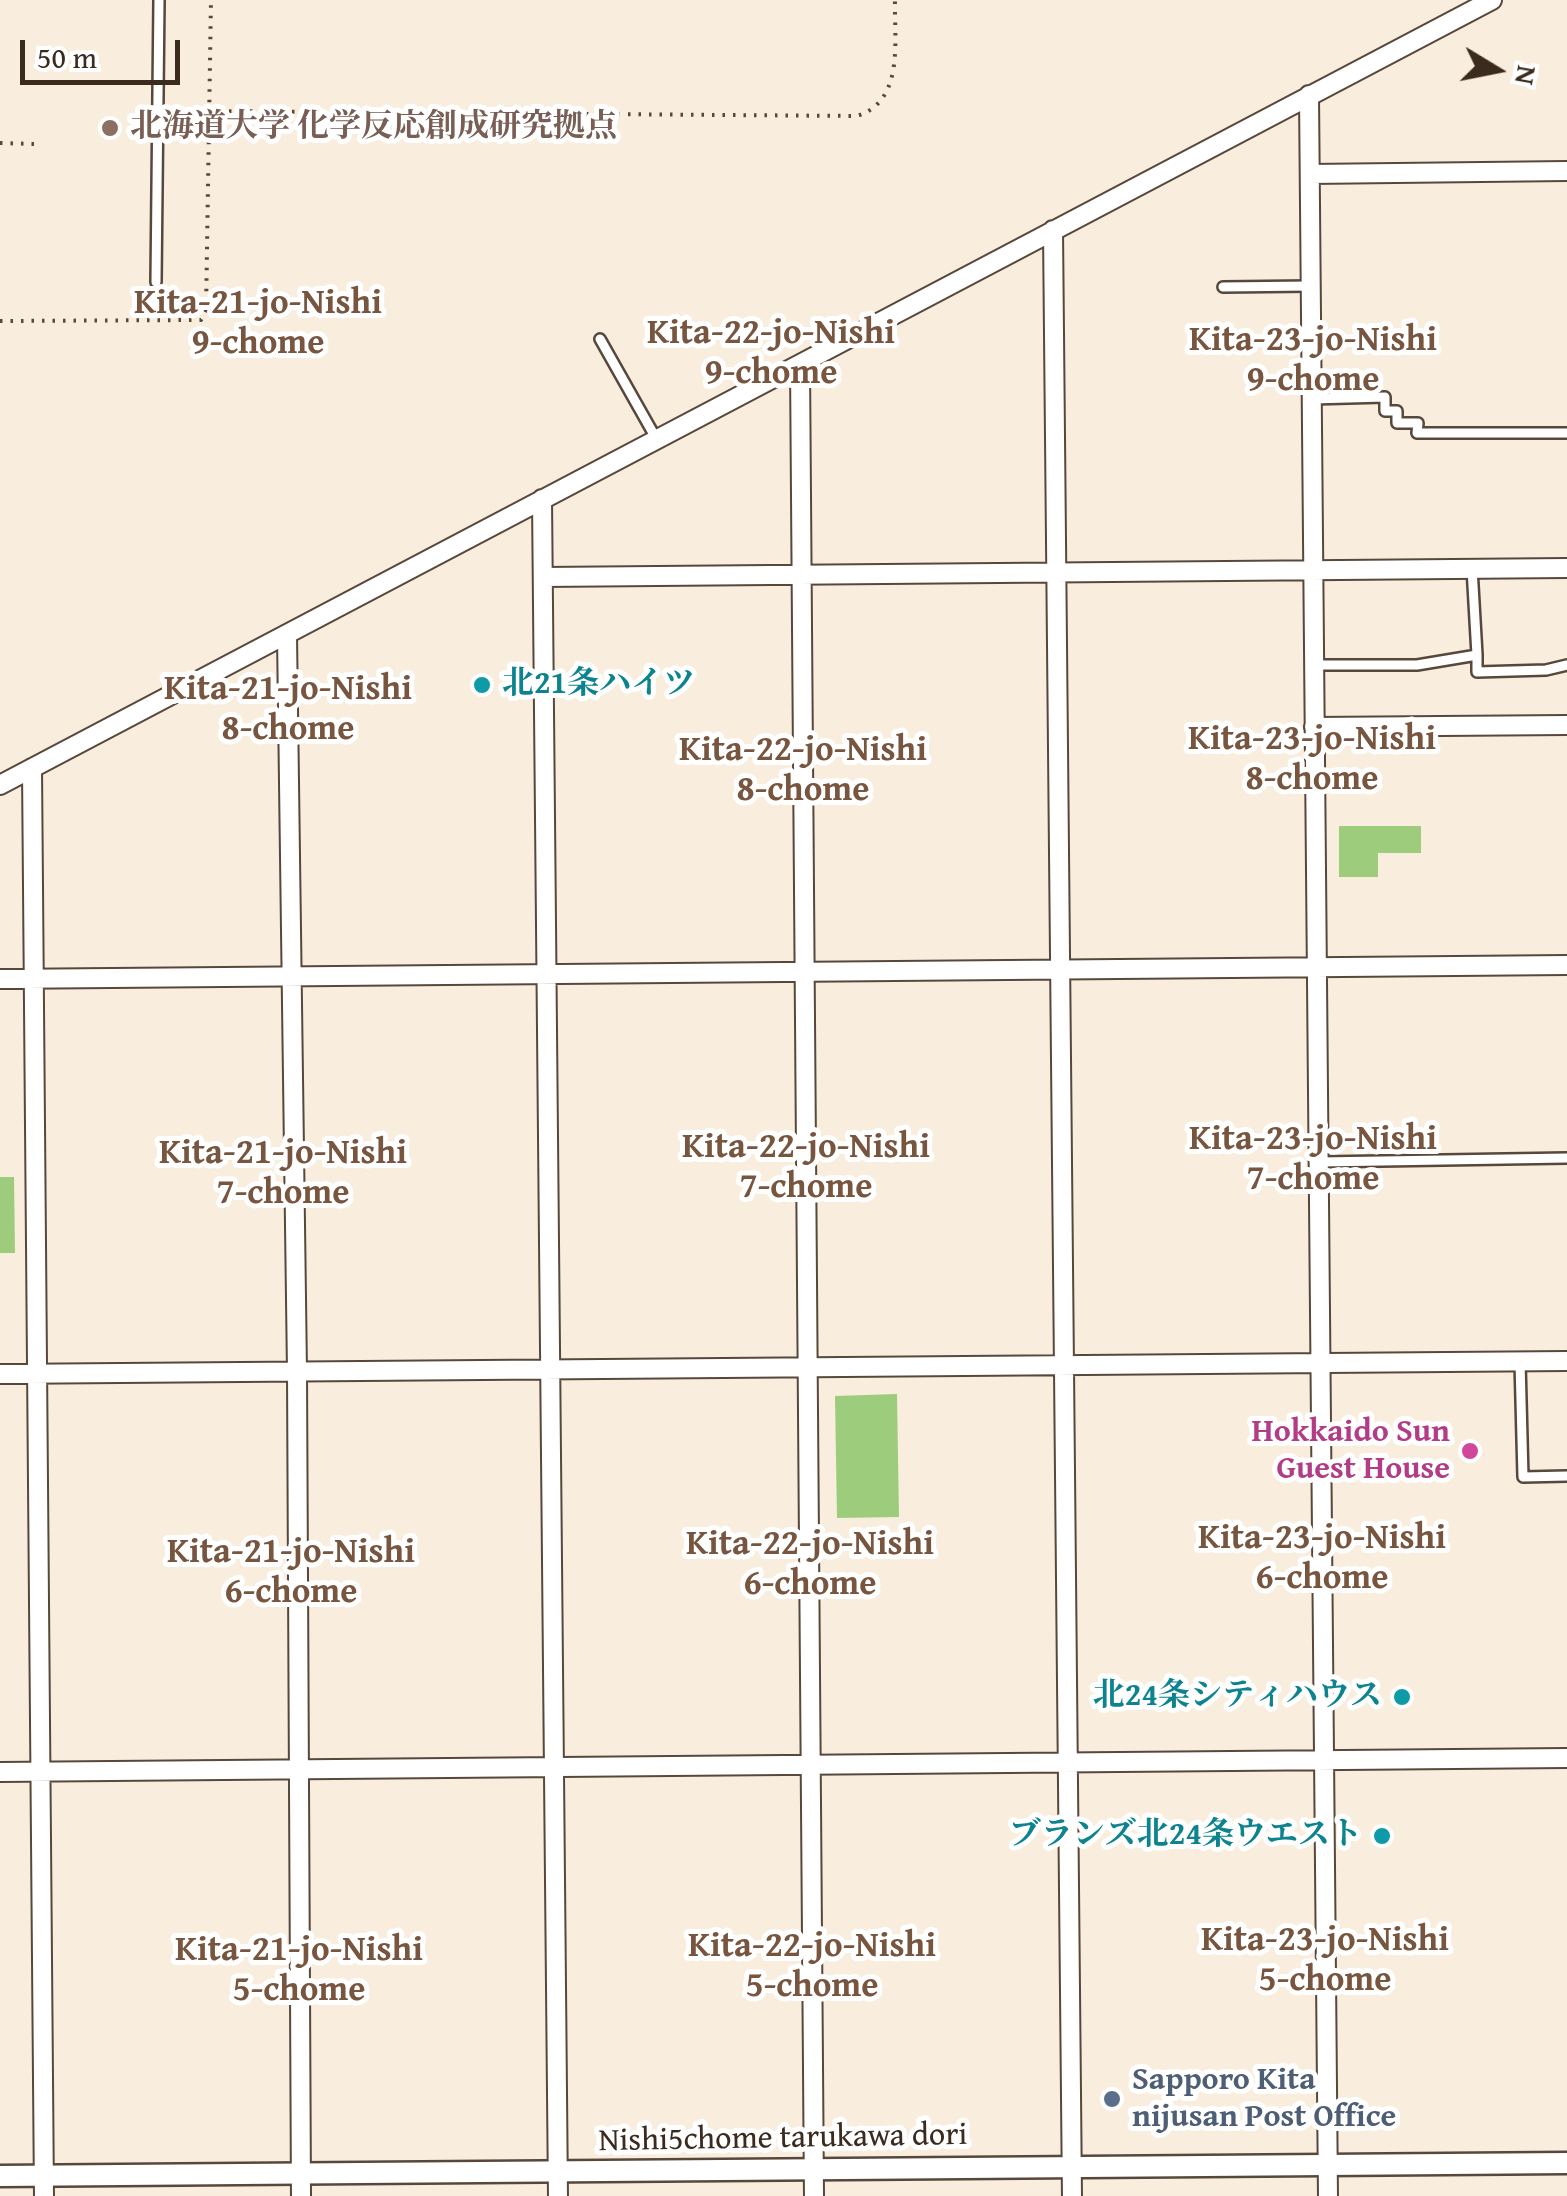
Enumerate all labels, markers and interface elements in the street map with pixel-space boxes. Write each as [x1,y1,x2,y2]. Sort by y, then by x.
scale bar [25,20,185,82]
north arrow [1447,20,1547,120]
text: 50 m [37,35,97,79]
text: N [1505,63,1549,88]
place label: 北海道大学 化学反応創成研究拠点 [130,109,617,147]
marker: 北海道大学 化学反応創成研究拠点 [99,117,121,139]
district label: Kita-21-jo-Nishi 9-chome [134,283,382,365]
district label: Kita-22-jo-Nishi 9-chome [647,313,895,395]
district label: Kita-23-jo-Nishi 9-chome [1189,320,1437,402]
place label: 北21条ハイツ [502,666,695,704]
district label: Kita-21-jo-Nishi 8-chome [164,669,412,751]
marker: 北21条ハイツ [471,674,493,696]
district label: Kita-23-jo-Nishi 8-chome [1188,719,1436,801]
district label: Kita-22-jo-Nishi 8-chome [679,730,927,812]
district label: Kita-23-jo-Nishi 7-chome [1189,1119,1437,1201]
district label: Kita-22-jo-Nishi 7-chome [682,1127,930,1209]
district label: Kita-21-jo-Nishi 7-chome [159,1133,407,1215]
place label: Hokkaido Sun Guest House [1252,1414,1450,1489]
marker: Hokkaido Sun Guest House [1459,1440,1481,1462]
district label: Kita-23-jo-Nishi 6-chome [1198,1518,1446,1600]
district label: Kita-22-jo-Nishi 6-chome [686,1524,934,1606]
district label: Kita-21-jo-Nishi 6-chome [167,1532,415,1614]
place label: 北24条シティハウス [1093,1678,1382,1716]
marker: 北24条シティハウス [1391,1686,1413,1708]
place label: ブランズ北24条ウエスト [1009,1817,1362,1855]
marker: ブランズ北24条ウエスト [1371,1825,1393,1847]
district label: Kita-23-jo-Nishi 5-chome [1201,1920,1449,2002]
district label: Kita-22-jo-Nishi 5-chome [688,1926,936,2008]
district label: Kita-21-jo-Nishi 5-chome [175,1930,423,2012]
place label: Sapporo Kita nijusan Post Office [1132,2062,1396,2137]
marker: Sapporo Kita nijusan Post Office [1101,2088,1123,2110]
street label: Nishi5chome tarukawa dori [598,2117,968,2161]

